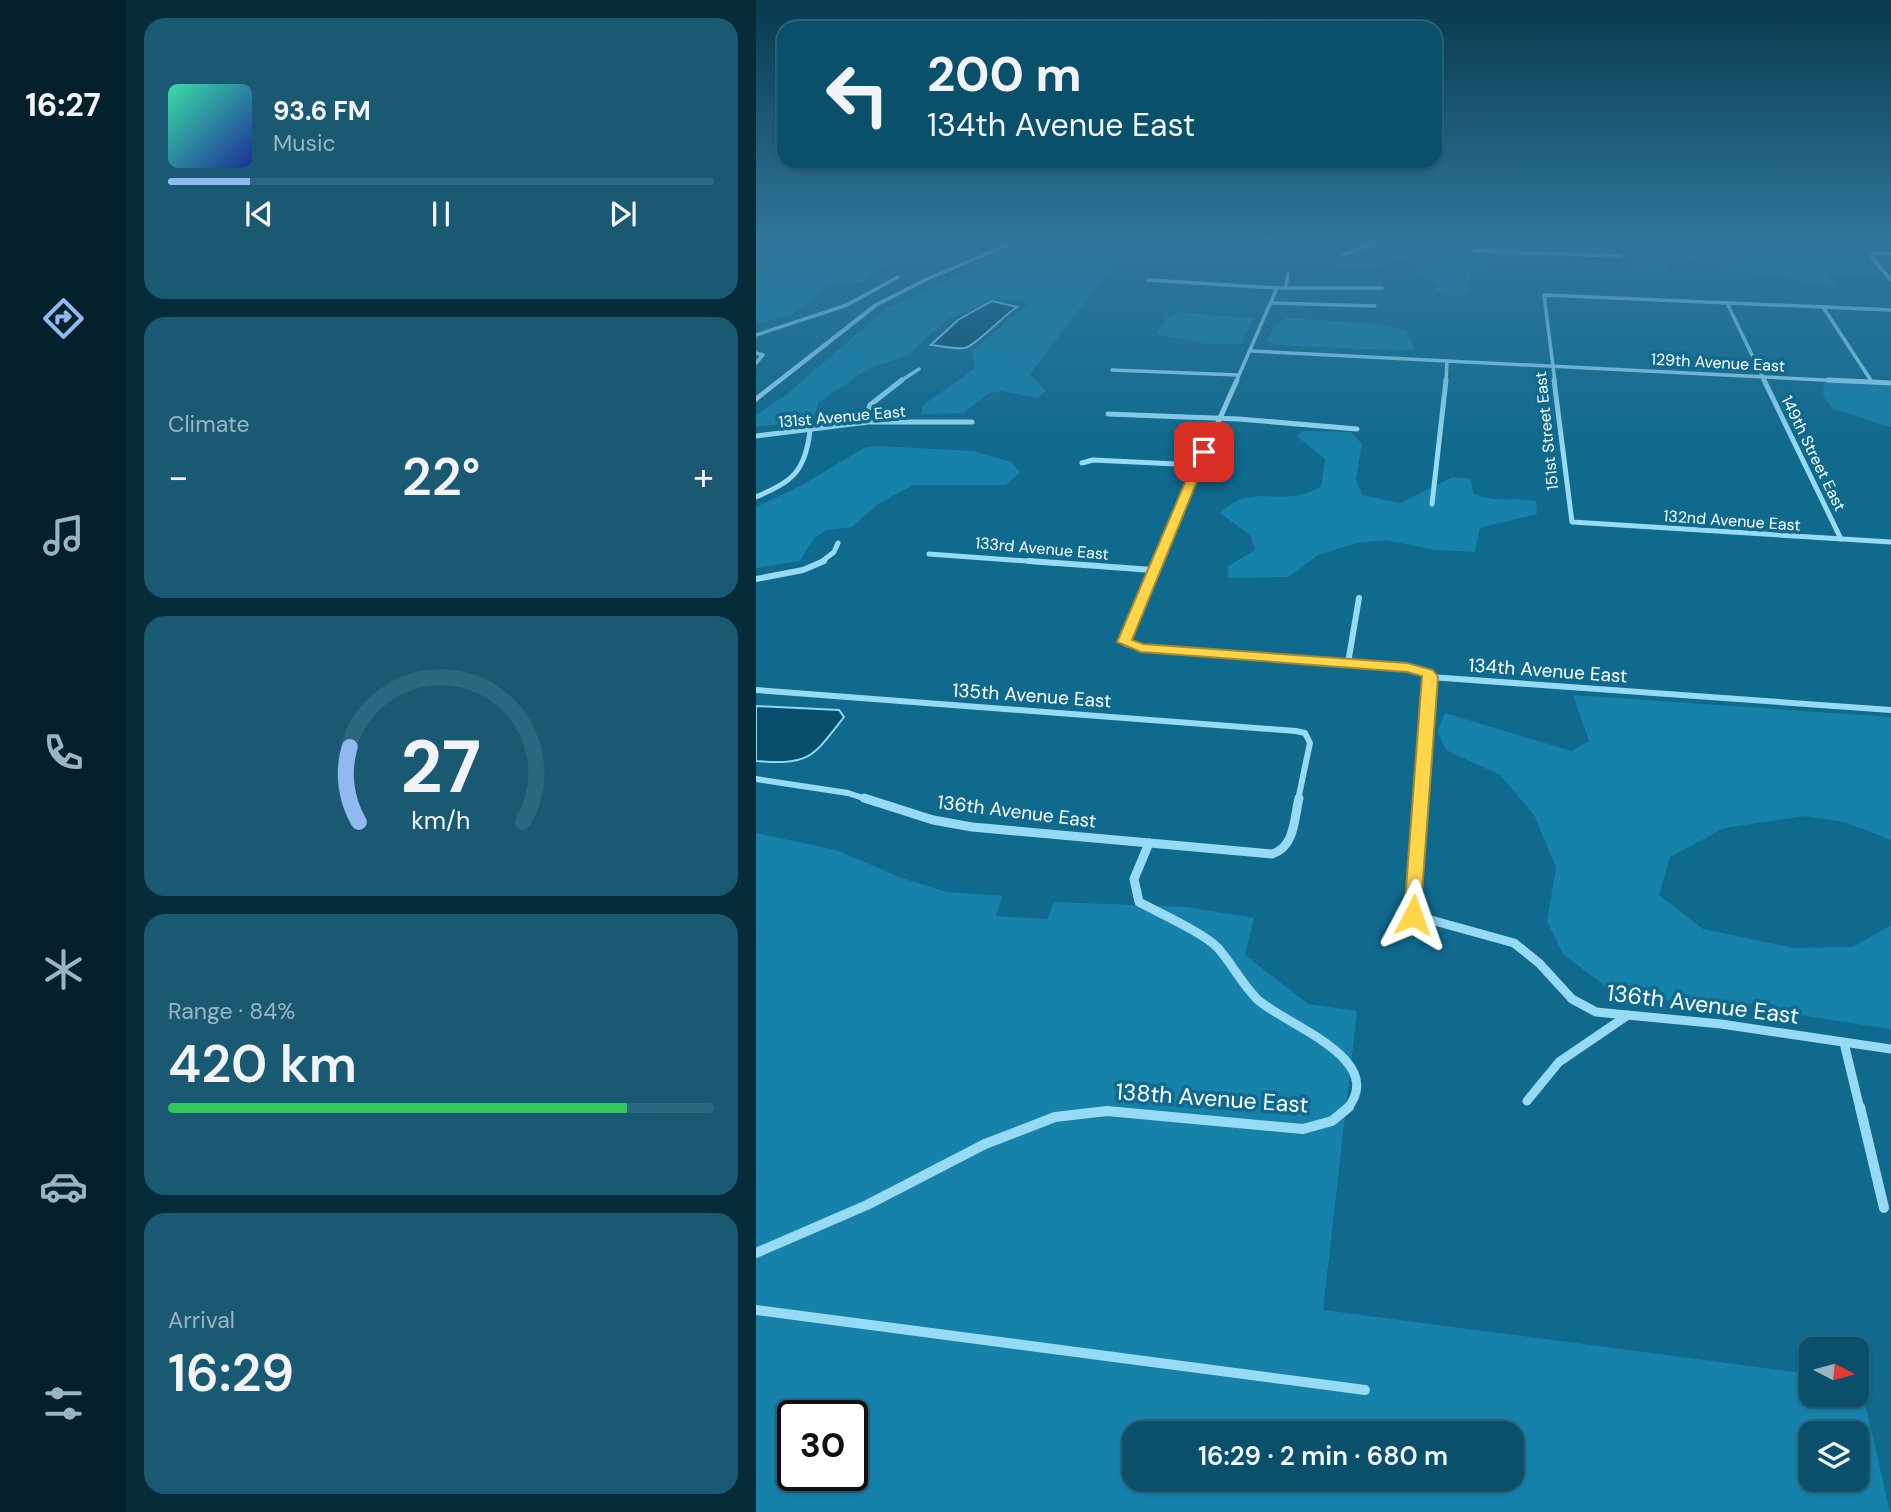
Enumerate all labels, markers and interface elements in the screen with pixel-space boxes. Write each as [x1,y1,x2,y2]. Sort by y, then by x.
text: 200 m [927,42,1082,106]
icon: left [812,49,903,140]
text: 16:27 [25,84,101,126]
text: 93.6 FM [273,94,371,128]
text: 134th Avenue East [927,104,1195,146]
text: Music [273,128,336,158]
icon: previous [240,195,278,233]
icon: pause [422,195,460,233]
icon: next [604,195,642,233]
icon: directions [39,294,88,343]
street label: 129th Avenue East [1650,349,1786,376]
street label: 151st Street East [1530,371,1563,491]
street label: 149th Street East [1777,392,1851,514]
street label: 131st Avenue East [778,400,907,433]
text: Climate [168,409,250,439]
pin [1174,422,1234,482]
icon: arrive [1185,433,1223,471]
text: 22° [402,443,480,511]
text: − [168,452,189,502]
text: + [693,452,714,502]
street label: 132nd Avenue East [1663,505,1801,536]
icon: music [39,511,88,560]
street label: 133rd Avenue East [974,532,1110,565]
street label: 134th Avenue East [1468,652,1628,689]
street label: 135th Avenue East [952,677,1112,714]
text: 27 [401,720,481,815]
icon: phone [39,728,88,777]
street label: 136th Avenue East [936,789,1098,834]
text: km/h [411,804,471,837]
position arrow [1376,878,1450,952]
icon: climate [39,945,88,994]
street label: 136th Avenue East [1605,977,1801,1031]
text: Range · 84% [168,996,295,1026]
text: 420 km [168,1030,357,1098]
street label: 138th Avenue East [1115,1076,1309,1120]
icon: car [39,1162,88,1211]
text: Arrival [168,1305,235,1335]
north arrow [1799,1337,1869,1407]
map controls [1799,1337,1869,1491]
text: 16:29 [168,1339,294,1407]
icon: filters [39,1379,88,1428]
speed limit sign: 30 [777,1400,868,1491]
button: layers [1799,1421,1869,1491]
text: 16:29 · 2 min · 680 m [1198,1439,1448,1473]

